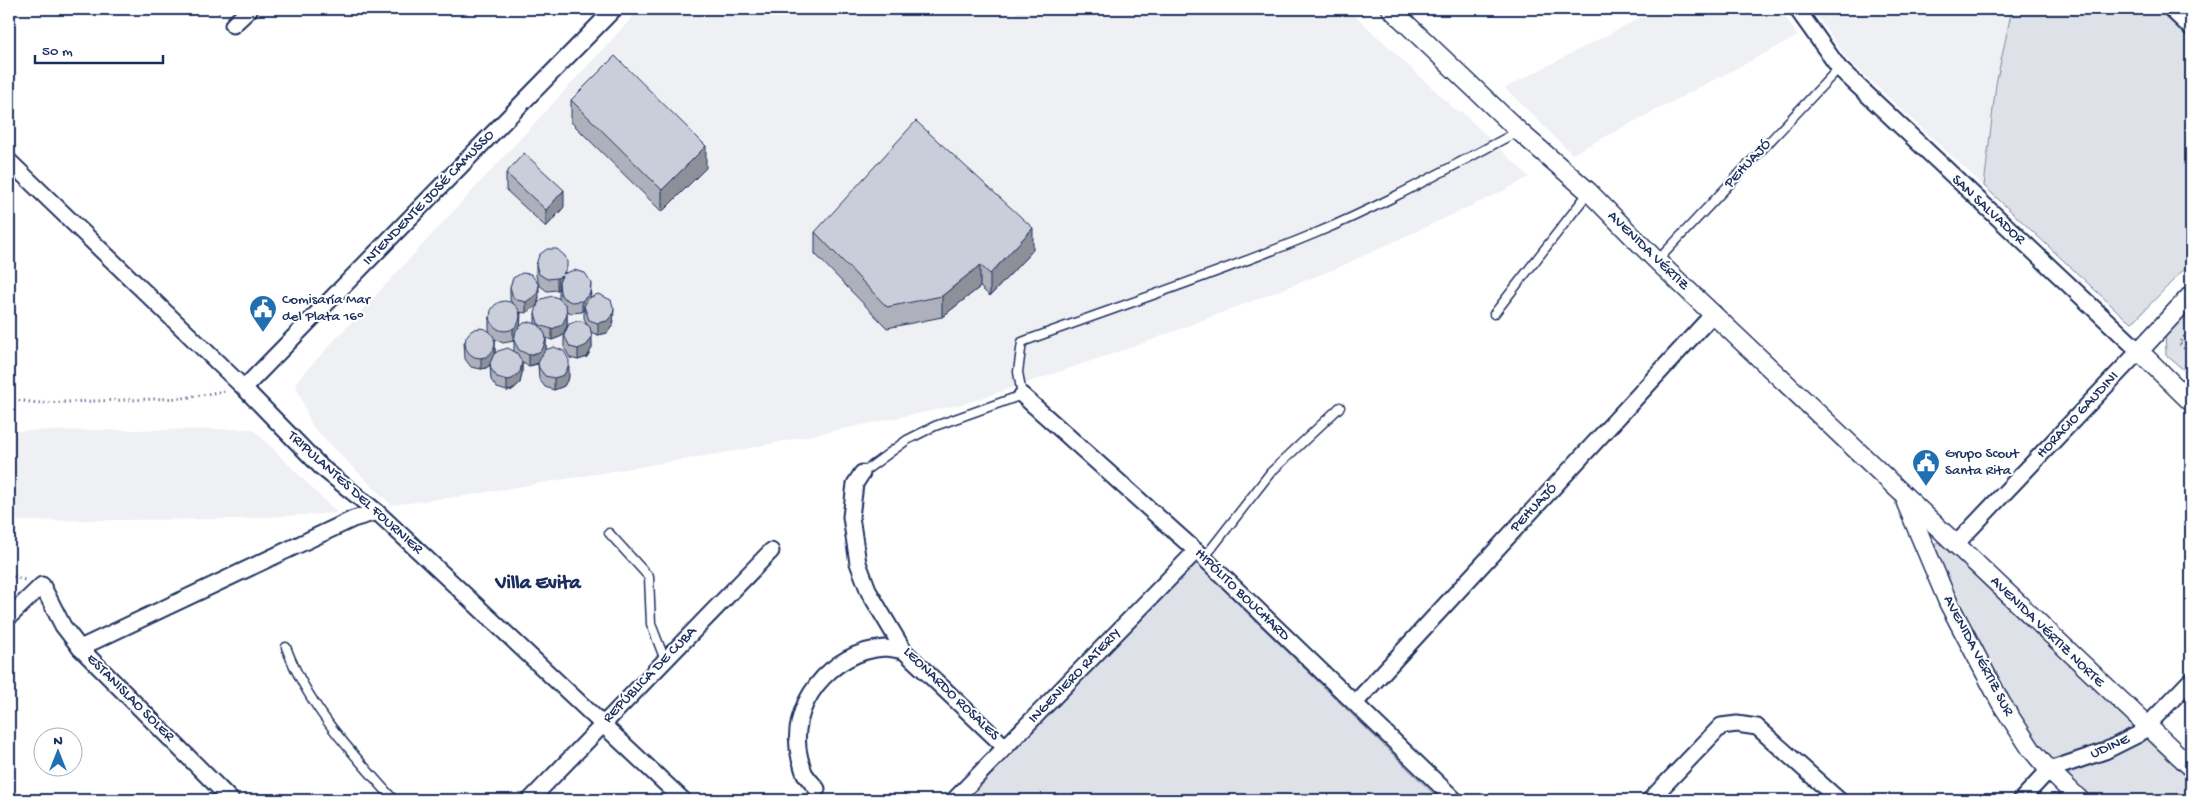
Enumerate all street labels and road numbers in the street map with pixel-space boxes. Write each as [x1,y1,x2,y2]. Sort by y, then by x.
street label: INTENDENTE JOSÉ CAMUSSO [359,126,499,270]
street label: PEHUAJÓ [1720,136,1775,193]
street label: SAN SALVADOR [1947,171,2029,250]
street label: AVENIDA VÉRTIZ [1603,207,1693,295]
street label: HORACIO GAUDINI [2033,368,2123,462]
street label: TRIPULANTES DEL FOURNIER [283,427,427,559]
street label: PEHUAJÓ [1506,480,1561,537]
street label: HIPÓLITO BOUCHARD [1191,545,1294,645]
street label: AVENIDA VÉRTIZ NORTE [1986,573,2108,692]
street label: AVENIDA VÉRTIZ SUR [1939,593,2018,720]
street label: REPÚBLICA DE CUBA [599,622,702,727]
street label: INGENIERO RATERIY [1025,625,1125,727]
street label: LEONARDO ROSALES [899,643,1003,745]
street label: ESTANISLAO SOLER [82,650,178,746]
street label: UDINE [2088,730,2133,764]

